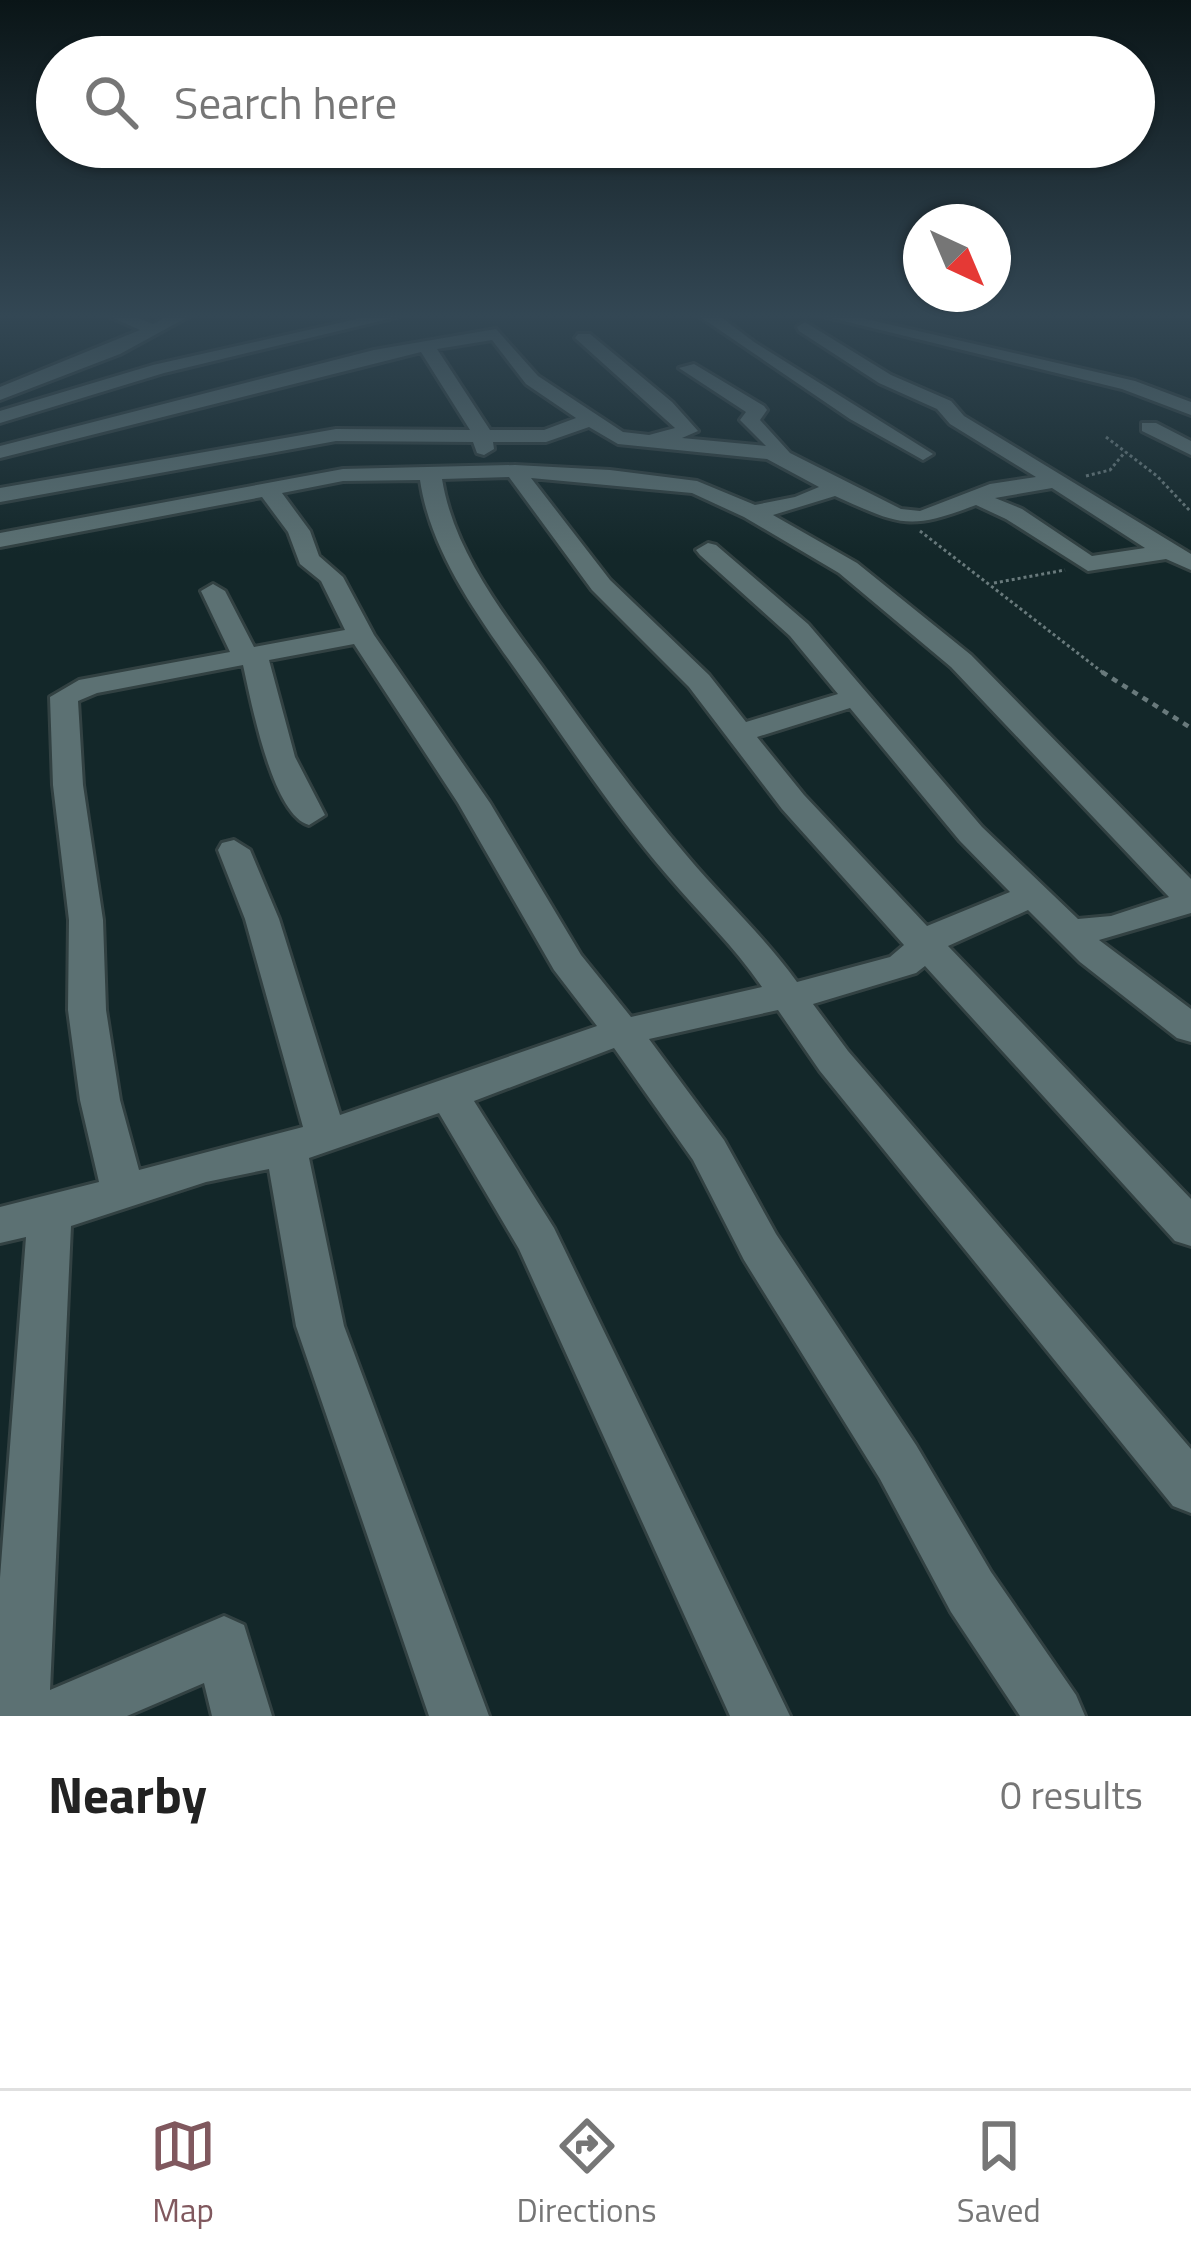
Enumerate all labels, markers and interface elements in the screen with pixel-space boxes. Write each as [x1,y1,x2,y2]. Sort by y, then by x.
search box [36,36,1155,168]
text: Search here [174,68,397,136]
icon: search [78,69,144,135]
north arrow [903,204,1011,312]
text: Nearby [48,1755,207,1833]
text: 0 results [1000,1765,1143,1824]
tab: Map [150,2113,216,2235]
tab: Directions [517,2113,656,2235]
tab: Saved [957,2113,1041,2235]

